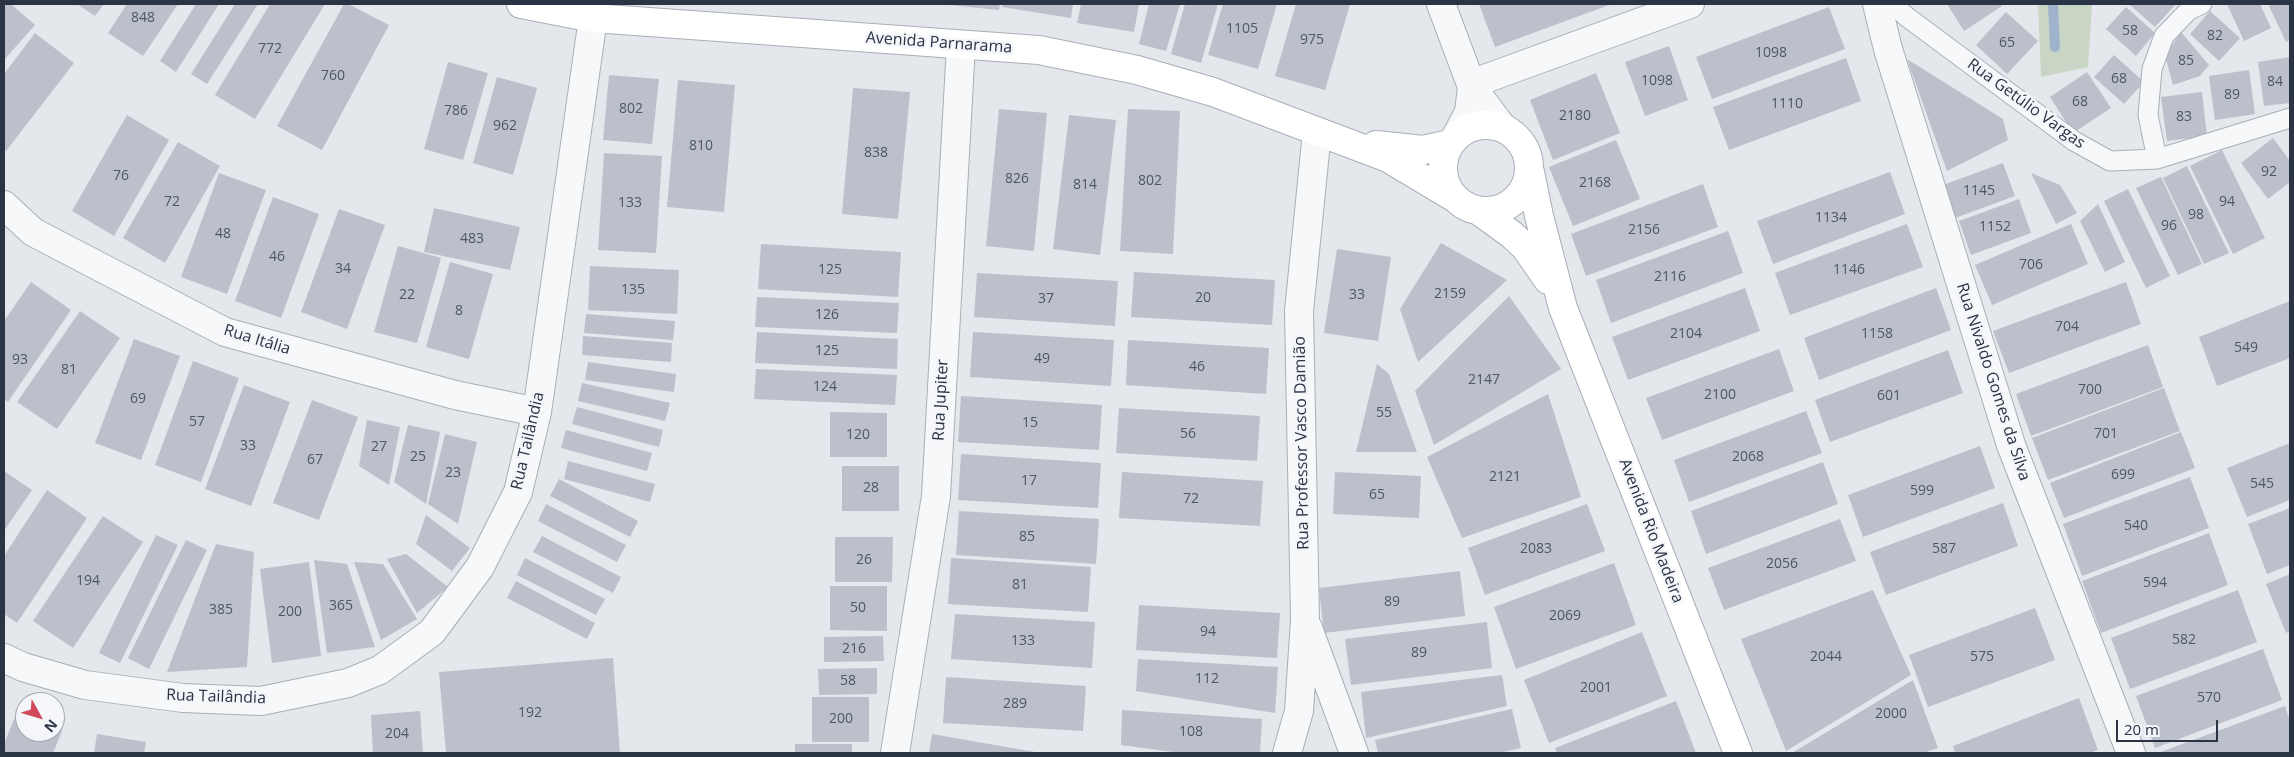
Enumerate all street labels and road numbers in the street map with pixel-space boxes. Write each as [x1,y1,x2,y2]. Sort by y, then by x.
street label: Avenida Parnarama [865,28,1013,58]
street label: Rua Getúlio Vargas [1963,55,2089,153]
street label: Rua Nivaldo Gomes da Silva [1952,281,2034,483]
street label: Rua Itália [221,321,293,359]
street label: Rua Professor Vasco Damião [1291,336,1313,550]
street label: Rua Jupiter [929,359,953,441]
street label: Rua Tailândia [507,390,549,492]
street label: Avenida Rio Madeira [1615,456,1687,606]
street label: Rua Tailândia [166,686,266,708]

